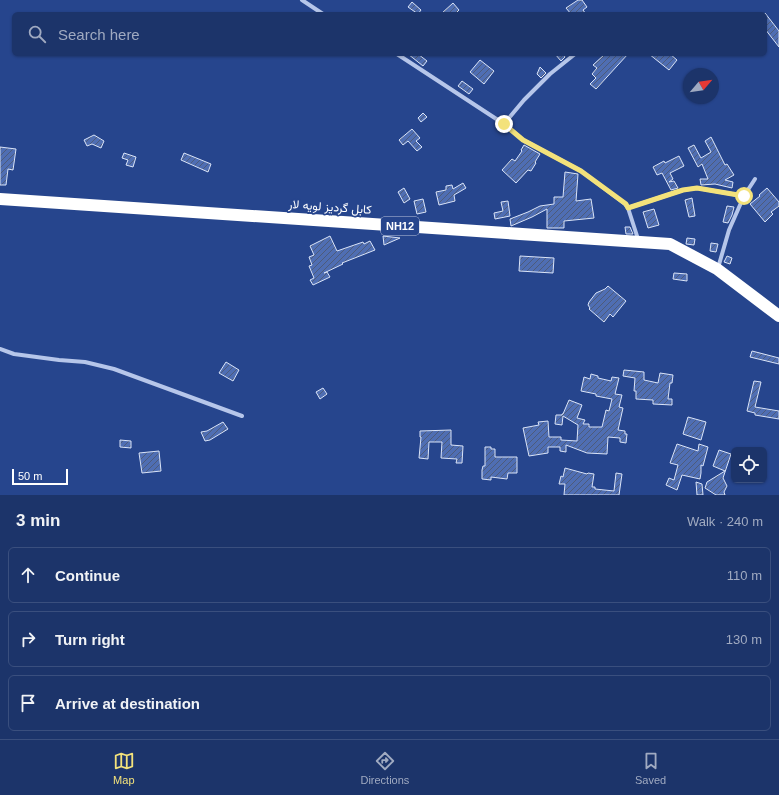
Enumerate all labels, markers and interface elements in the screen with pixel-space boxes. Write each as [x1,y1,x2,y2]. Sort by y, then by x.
search box [12,12,767,56]
icon: search [26,23,48,45]
text: Search here [58,26,140,43]
north arrow [683,68,719,104]
route end [495,115,513,133]
route start [735,187,753,205]
street label: کابل گردیز لویه لار [287,197,372,218]
road number: NH12 [381,217,419,235]
map controls [731,447,767,483]
button: locate [731,447,767,483]
scale bar [12,467,68,486]
text: 50 m [18,470,42,482]
text: 3 min [16,511,60,530]
text: Walk · 240 m [687,514,763,529]
icon: ahead [17,564,39,586]
text: Continue [55,567,120,584]
text: 110 m [727,568,762,583]
icon: right [17,628,39,650]
text: Turn right [55,631,125,648]
text: 130 m [726,632,762,647]
icon: arrive [17,692,39,714]
text: Arrive at destination [55,695,200,712]
tab: Map [113,750,135,786]
tab: Directions [360,750,409,786]
tab: Saved [635,750,666,786]

